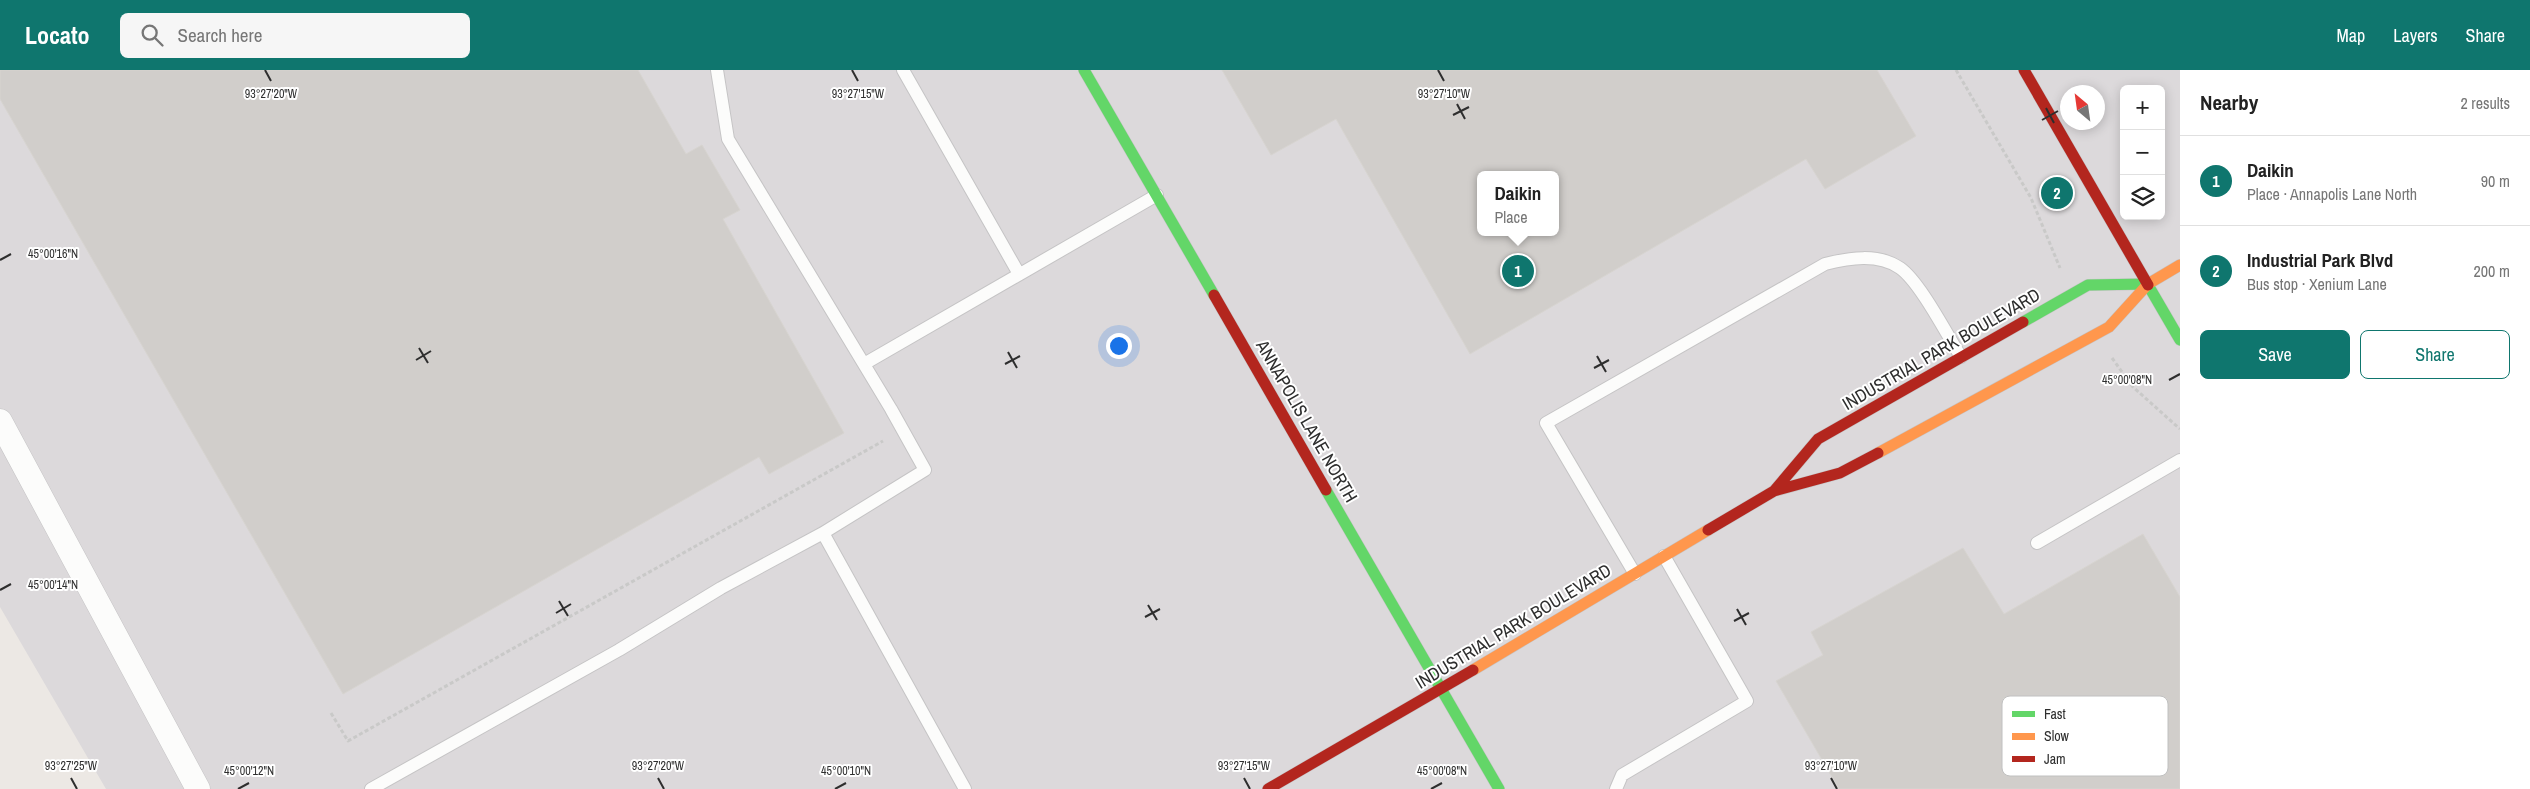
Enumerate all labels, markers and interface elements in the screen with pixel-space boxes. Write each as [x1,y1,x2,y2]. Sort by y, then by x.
search box [120,13,470,58]
text: Locato [25,19,90,51]
icon: search [138,21,166,49]
text: Search here [178,22,262,48]
text: Map [2337,23,2365,48]
text: Layers [2393,23,2438,48]
text: Share [2466,23,2505,48]
north arrow [2060,85,2105,130]
map controls [2120,85,2165,220]
button: + [2120,85,2165,130]
text: 93°27'20"W [245,86,298,102]
text: 93°27'15"W [832,86,885,102]
text: 93°27'10"W [1418,86,1471,102]
text: Nearby [2200,88,2258,117]
text: 2 results [2460,92,2510,114]
button: − [2120,130,2165,175]
text: Daikin [2247,157,2294,183]
text: 1 [2212,170,2220,192]
text: 90 m [2481,170,2510,192]
popup [1477,171,1559,236]
pin: 2 [2041,174,2073,212]
button: layers [2120,175,2165,220]
text: Daikin [1495,180,1541,206]
text: Place · Annapolis Lane North [2247,183,2417,205]
text: Place [1495,206,1527,228]
text: 45°00'16"N [28,246,78,262]
text: Industrial Park Blvd [2247,247,2393,273]
pin: 1 [1502,252,1534,290]
text: 2 [2212,260,2220,282]
text: 200 m [2474,260,2510,282]
text: Bus stop · Xenium Lane [2247,273,2387,295]
street label: INDUSTRIAL PARK BOULEVARD [1838,282,2044,416]
button: Save [2200,330,2350,379]
button: Share [2360,330,2510,379]
your location [1106,333,1132,359]
street label: ANNAPOLIS LANE NORTH [1250,334,1364,507]
text: 45°00'08"N [2102,372,2152,388]
street label: INDUSTRIAL PARK BOULEVARD [1410,557,1616,695]
text: 45°00'14"N [28,577,78,593]
legend [2002,696,2168,776]
text: Fast [2044,705,2066,723]
text: Slow [2044,727,2070,745]
text: Jam [2044,750,2066,768]
text: 93°27'25"W [45,758,98,774]
text: 93°27'20"W [632,758,685,774]
text: 93°27'15"W [1218,758,1271,774]
text: 93°27'10"W [1805,758,1858,774]
text: 45°00'12"N [224,763,274,779]
text: 45°00'10"N [821,763,871,779]
text: 45°00'08"N [1417,763,1467,779]

